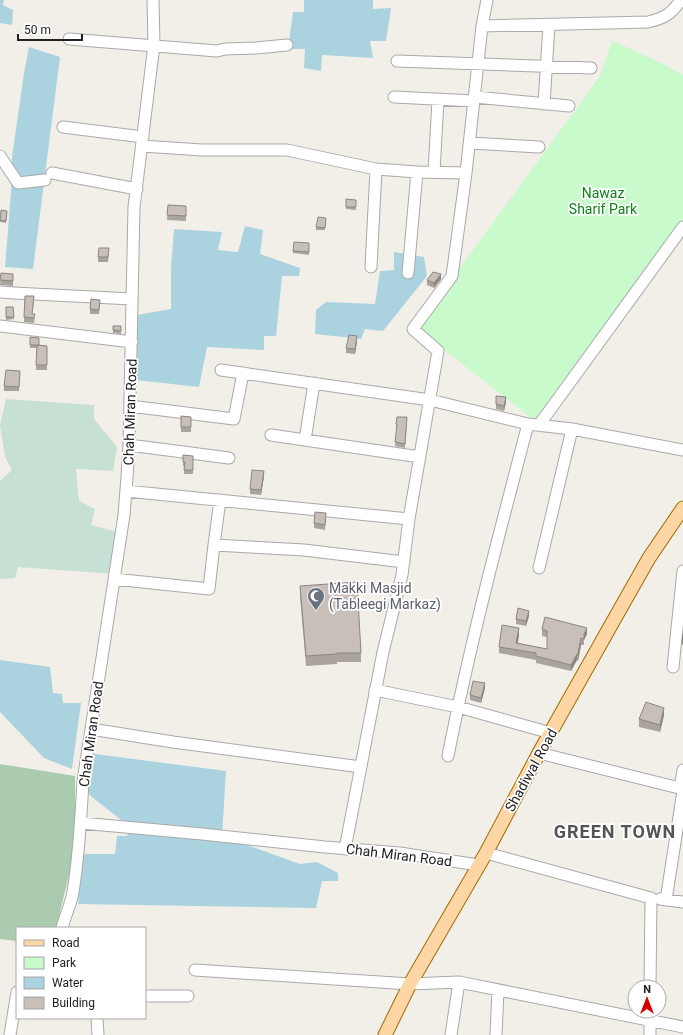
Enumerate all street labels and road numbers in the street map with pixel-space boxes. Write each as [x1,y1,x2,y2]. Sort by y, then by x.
street label: Chah Miran Road [120,358,140,466]
street label: Chah Miran Road [76,680,106,788]
street label: Shadiwal Road [502,726,560,814]
street label: Chah Miran Road [345,841,453,869]

